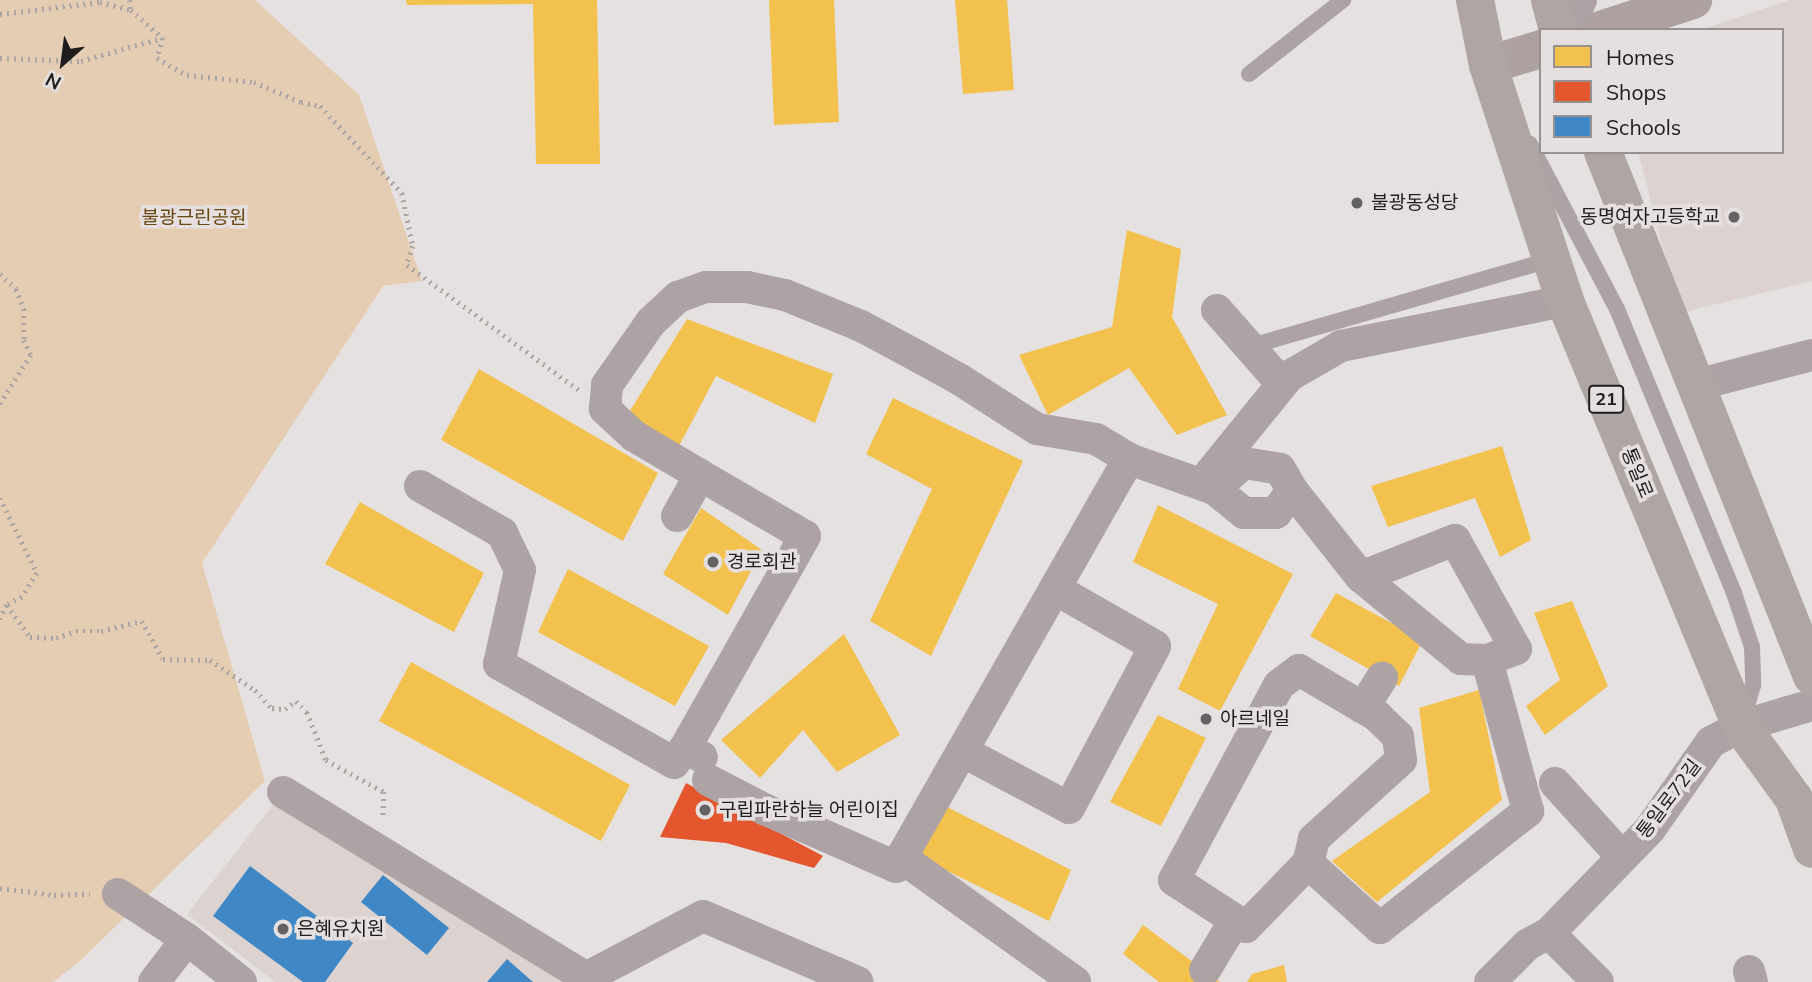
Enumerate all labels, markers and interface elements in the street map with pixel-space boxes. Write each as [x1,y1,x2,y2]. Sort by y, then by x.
north arrow [28,28,98,98]
legend [1539,28,1784,154]
text: Homes [1606,44,1674,70]
text: N [41,68,65,96]
text: Shops [1606,79,1666,105]
text: Schools [1606,114,1681,140]
place label: 불광동성당 [1371,192,1458,214]
marker: 불광동성당 [1349,195,1365,211]
place label: 동명여자고등학교 [1580,206,1720,228]
park label: 불광근린공원 [142,207,246,229]
marker: 동명여자고등학교 [1726,209,1742,225]
road number: 21 [1587,384,1625,414]
street label: 통일로 [1617,444,1657,502]
place label: 경로회관 [727,551,797,573]
marker: 경로회관 [705,554,721,570]
place label: 아르네일 [1220,708,1290,730]
marker: 아르네일 [1198,711,1214,727]
street label: 통일로72길 [1632,755,1706,843]
place label: 구립파란하늘 어린이집 [719,799,899,821]
marker: 구립파란하늘 어린이집 [697,802,713,818]
place label: 은혜유치원 [297,918,384,940]
marker: 은혜유치원 [275,921,291,937]

